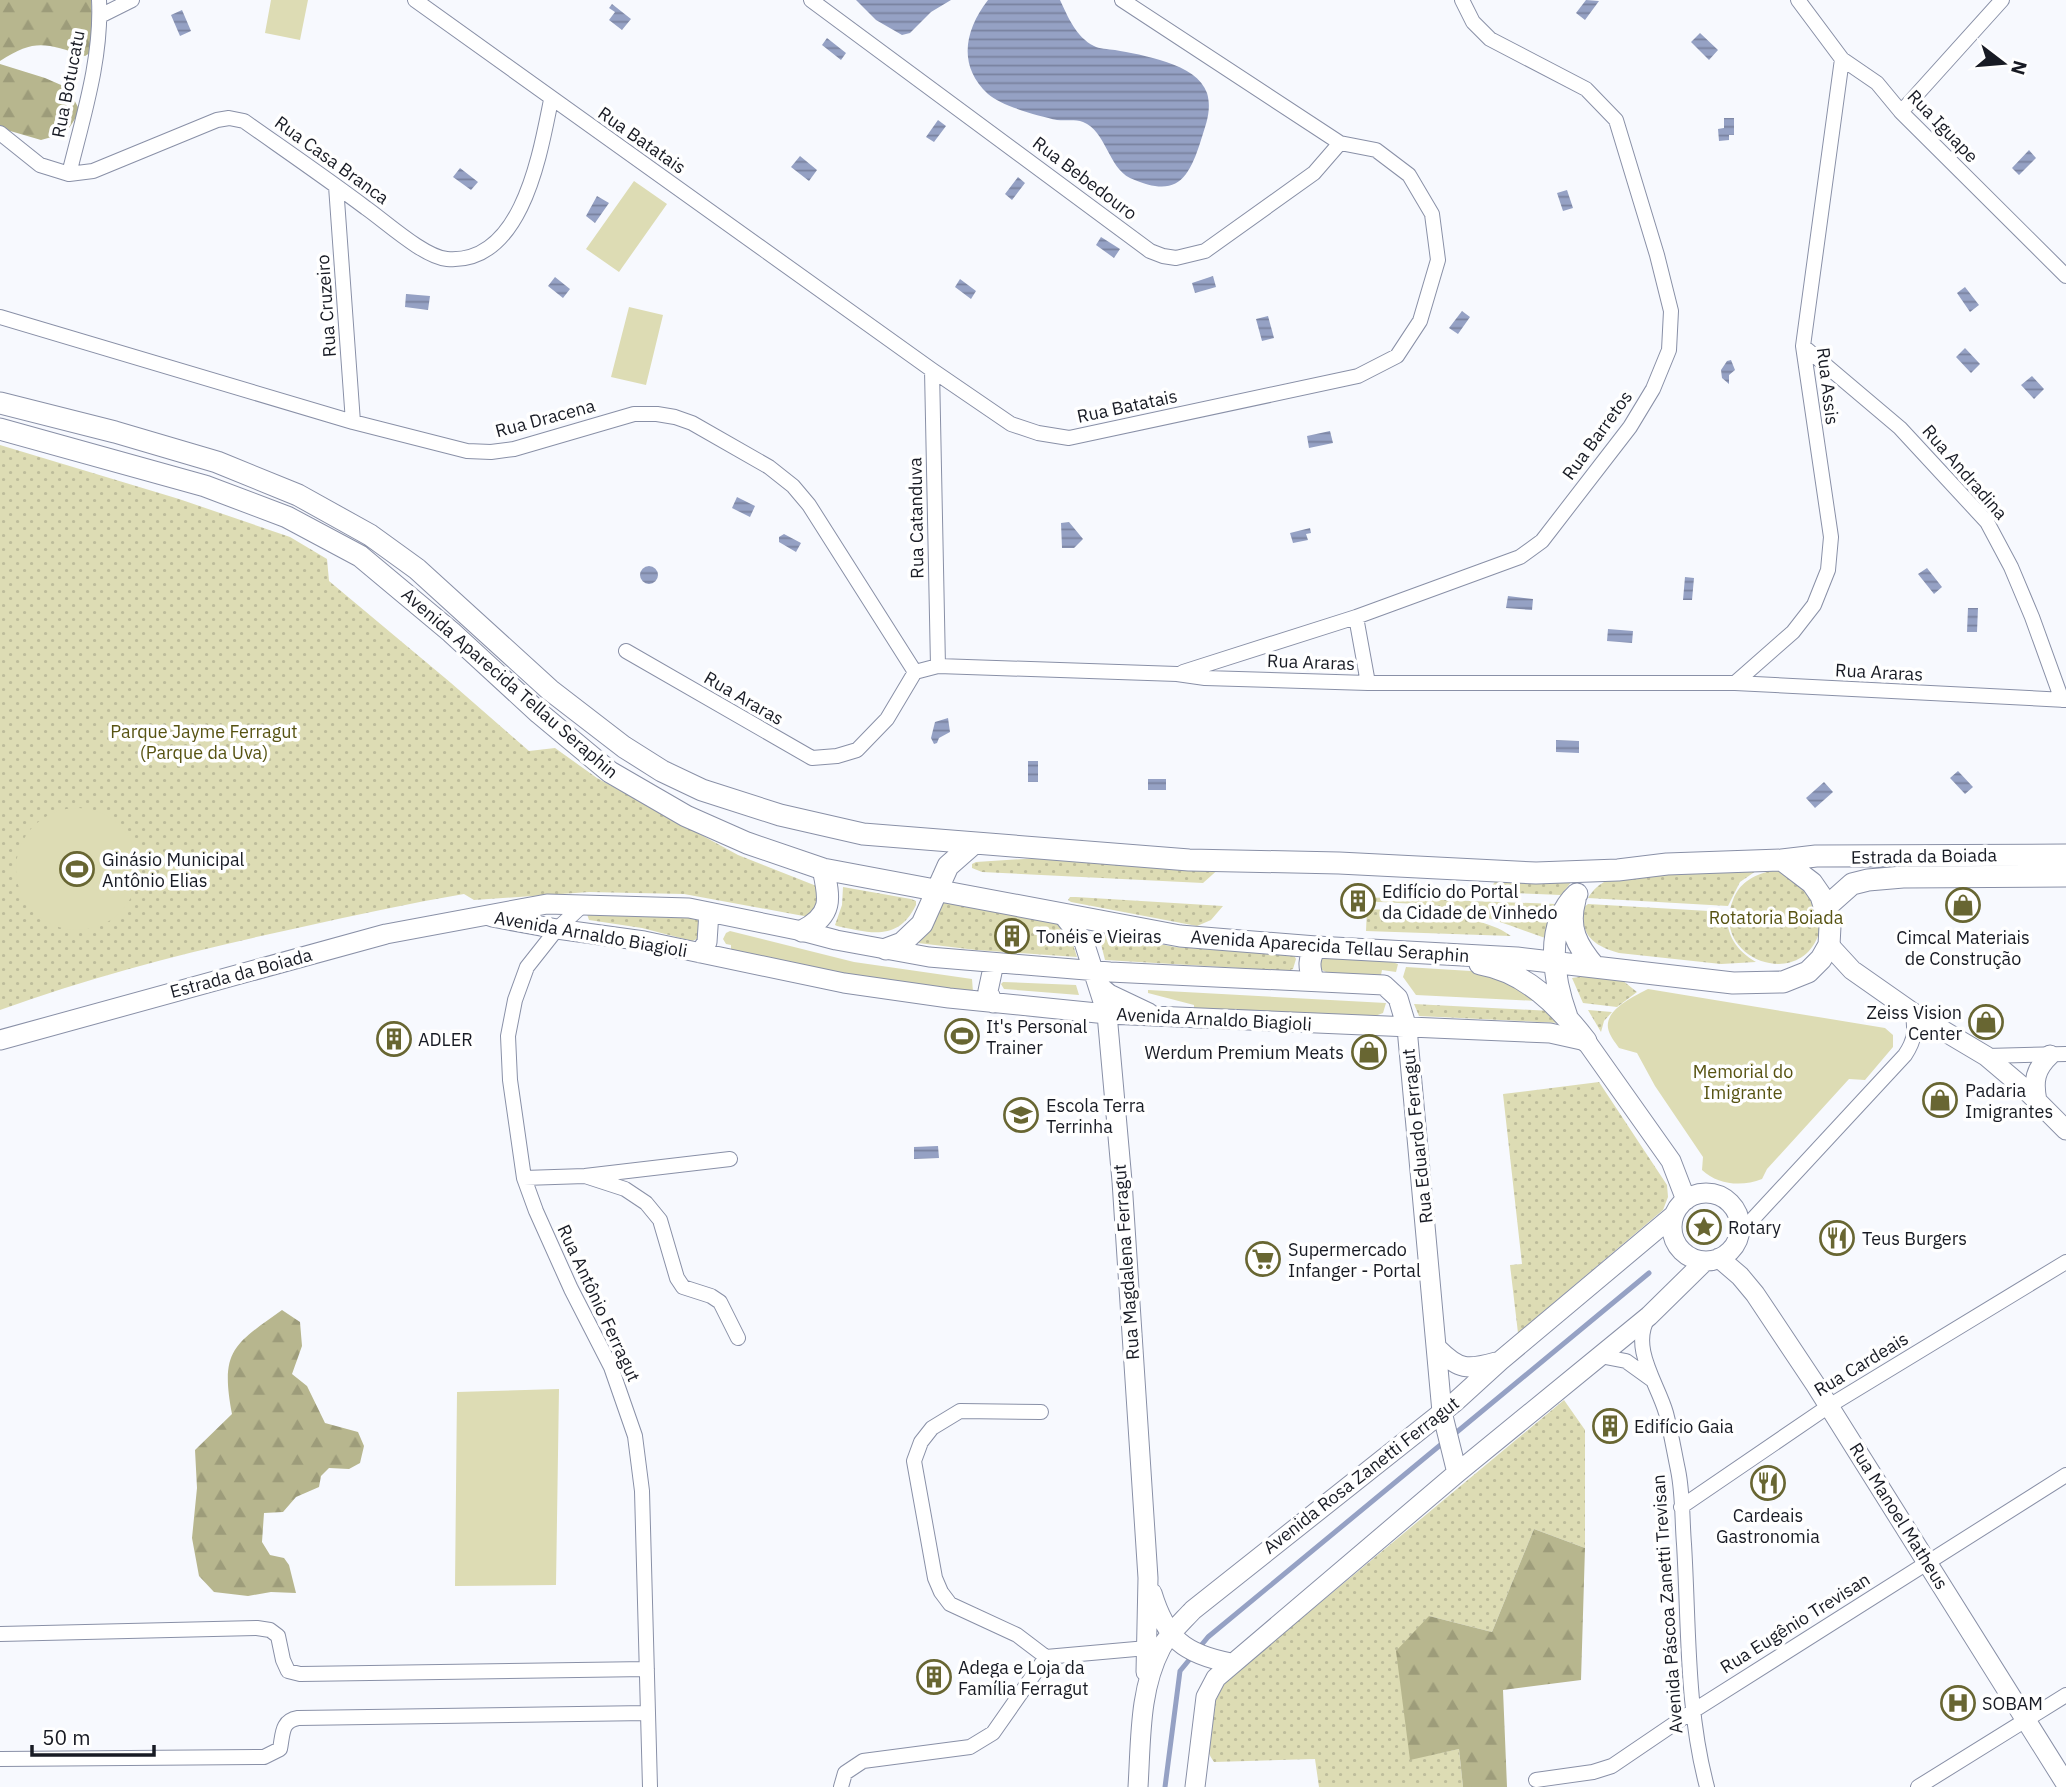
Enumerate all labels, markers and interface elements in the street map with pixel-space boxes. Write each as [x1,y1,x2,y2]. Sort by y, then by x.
street label: Rua Botucatu [46,28,90,140]
north arrow [1968,28,2038,98]
text: N [2006,58,2033,78]
street label: Rua Iguape [1903,85,1983,167]
street label: Rua Batatais [594,101,690,179]
street label: Rua Casa Branca [270,111,394,209]
street label: Rua Bebedouro [1028,131,1142,225]
street label: Rua Cruzeiro [311,254,341,358]
street label: Rua Assis [1812,346,1844,426]
street label: Rua Batatais [1075,384,1179,428]
street label: Rua Barretos [1557,386,1637,484]
street label: Rua Dracena [493,394,598,442]
street label: Rua Andradina [1917,420,2013,525]
street label: Rua Catanduva [903,457,929,579]
street label: Avenida Aparecida Tellau Seraphin [397,583,623,783]
street label: Rua Araras [1267,649,1355,675]
street label: Rua Araras [1834,658,1924,686]
street label: Rua Araras [700,666,788,730]
park label: Parque Jayme Ferragut (Parque da Uva) [110,720,298,764]
street label: Estrada da Boiada [1851,843,1998,869]
place label: Ginásio Municipal Antônio Elias [102,848,245,892]
sports icon: Ginásio Municipal Antônio Elias [58,850,96,888]
place label: Edifício do Portal da Cidade de Vinhedo [1382,880,1557,924]
building icon: Edifício do Portal da Cidade de Vinhedo [1339,882,1377,920]
shop icon: Cimcal Materiais de Construção [1944,886,1982,924]
street label: Avenida Arnaldo Biagioli [493,906,689,962]
park label: Rotatoria Boiada [1709,906,1844,929]
building icon: Tonéis e Vieiras [993,917,1031,955]
place label: Tonéis e Vieiras [1036,925,1162,948]
street label: Avenida Aparecida Tellau Seraphin [1190,925,1470,967]
place label: Cimcal Materiais de Construção [1896,926,2030,970]
street label: Estrada da Boiada [167,943,315,1003]
place label: Zeiss Vision Center [1867,1001,1962,1045]
street label: Avenida Arnaldo Biagioli [1116,1002,1312,1036]
shop icon: Zeiss Vision Center [1967,1003,2005,1041]
place label: It's Personal Trainer [986,1015,1088,1059]
sports icon: It's Personal Trainer [943,1017,981,1055]
building icon: ADLER [375,1020,413,1058]
place label: ADLER [418,1028,473,1051]
shop icon: Werdum Premium Meats [1350,1033,1388,1071]
place label: Werdum Premium Meats [1145,1041,1344,1064]
street label: Rua Eduardo Ferragut [1396,1047,1438,1225]
park label: Memorial do Imigrante [1693,1060,1793,1104]
place label: Padaria Imigrantes [1965,1079,2053,1123]
shop icon: Padaria Imigrantes [1921,1081,1959,1119]
place label: Escola Terra Terrinha [1046,1094,1145,1138]
school or university icon: Escola Terra Terrinha [1002,1096,1040,1134]
street label: Rua Magdalena Ferragut [1108,1163,1144,1361]
place icon: Rotary [1685,1208,1723,1246]
place label: Rotary [1728,1216,1781,1239]
restaurant icon: Teus Burgers [1818,1219,1856,1257]
street label: Rua Antônio Ferragut [552,1221,646,1385]
place label: Teus Burgers [1862,1227,1967,1250]
place label: Supermercado Infanger - Portal [1288,1238,1421,1282]
supermarket icon: Supermercado Infanger - Portal [1244,1240,1282,1278]
street label: Rua Cardeais [1810,1327,1912,1401]
street label: Avenida Rosa Zanetti Ferragut [1258,1391,1464,1559]
building icon: Edifício Gaia [1591,1407,1629,1445]
place label: Edifício Gaia [1634,1415,1734,1438]
street label: Rua Manoel Matheus [1845,1438,1953,1594]
restaurant icon: Cardeais Gastronomia [1749,1464,1787,1502]
street label: Avenida Páscoa Zanetti Trevisan [1646,1474,1688,1734]
place label: Cardeais Gastronomia [1716,1504,1820,1548]
street label: Rua Eugênio Trevisan [1716,1568,1874,1678]
place label: Adega e Loja da Família Ferragut [958,1656,1089,1700]
building icon: Adega e Loja da Família Ferragut [915,1658,953,1696]
hospital icon: SOBAM [1939,1684,1977,1722]
place label: SOBAM [1982,1692,2043,1715]
scale bar [32,1714,154,1758]
text: 50 m [42,1723,91,1751]

